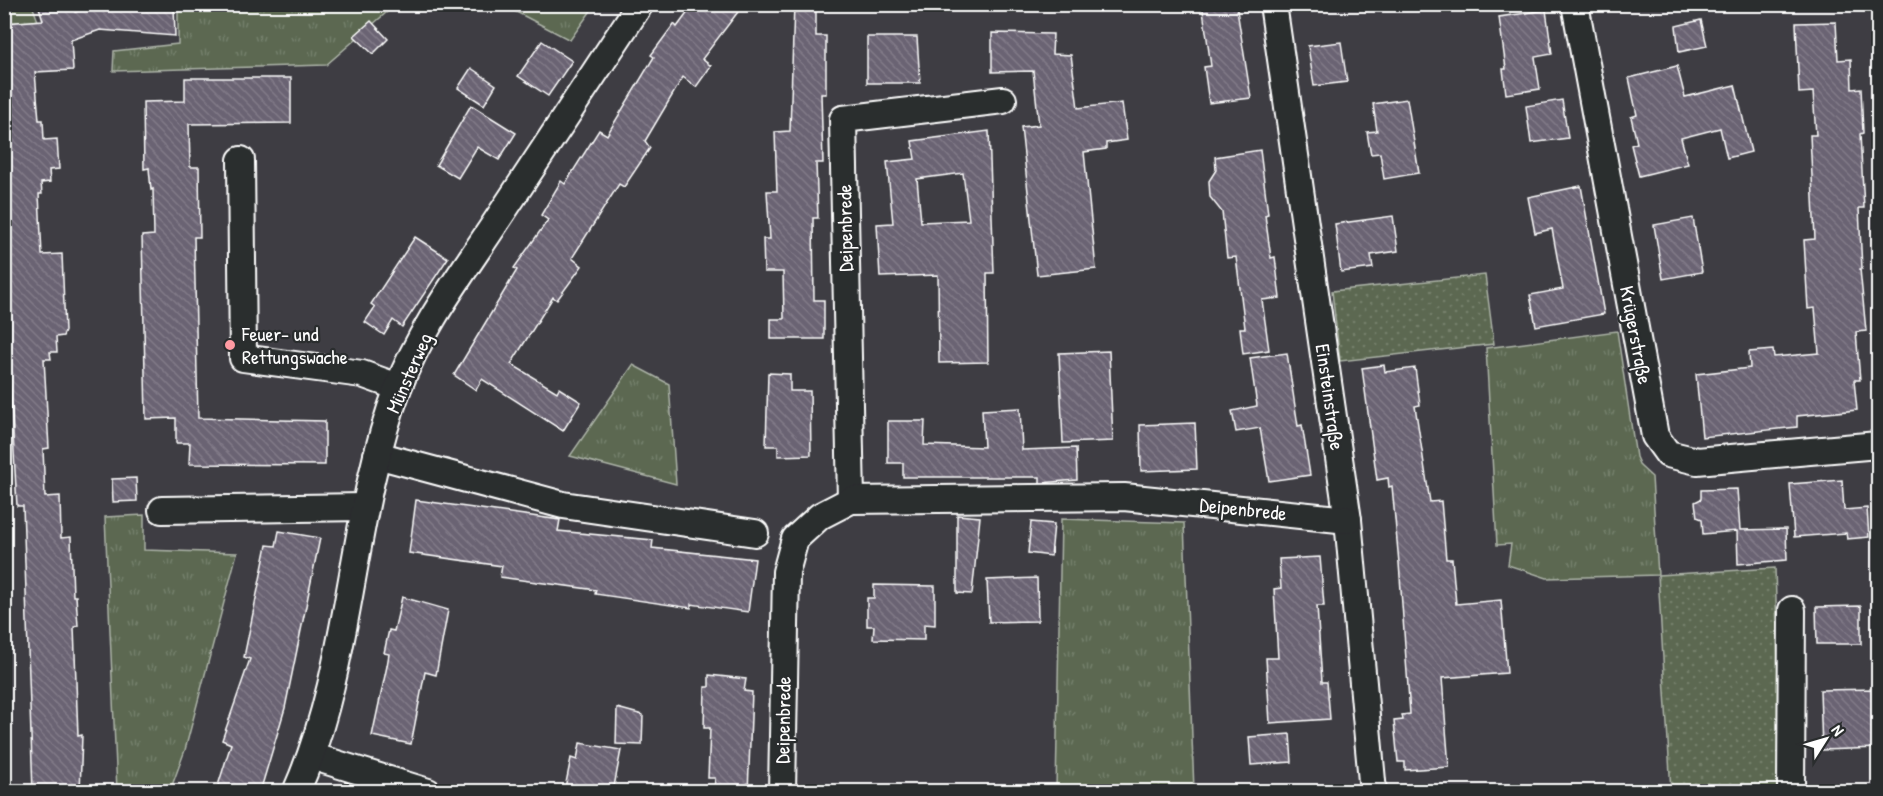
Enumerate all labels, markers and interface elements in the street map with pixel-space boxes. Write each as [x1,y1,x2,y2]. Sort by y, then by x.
street label: Deipenbrede [830,184,859,272]
street label: Krügerstraße [1614,284,1659,386]
place label: Feuer- und Rettungswache [241,320,348,370]
street label: Münsterweg [379,328,438,417]
marker: Feuer- und Rettungswache [223,338,237,352]
street label: Einsteinstraße [1310,342,1351,452]
street label: Deipenbrede [1198,491,1288,526]
street label: Deipenbrede [768,676,797,764]
north arrow [1796,709,1856,769]
text: N [1827,720,1850,740]

